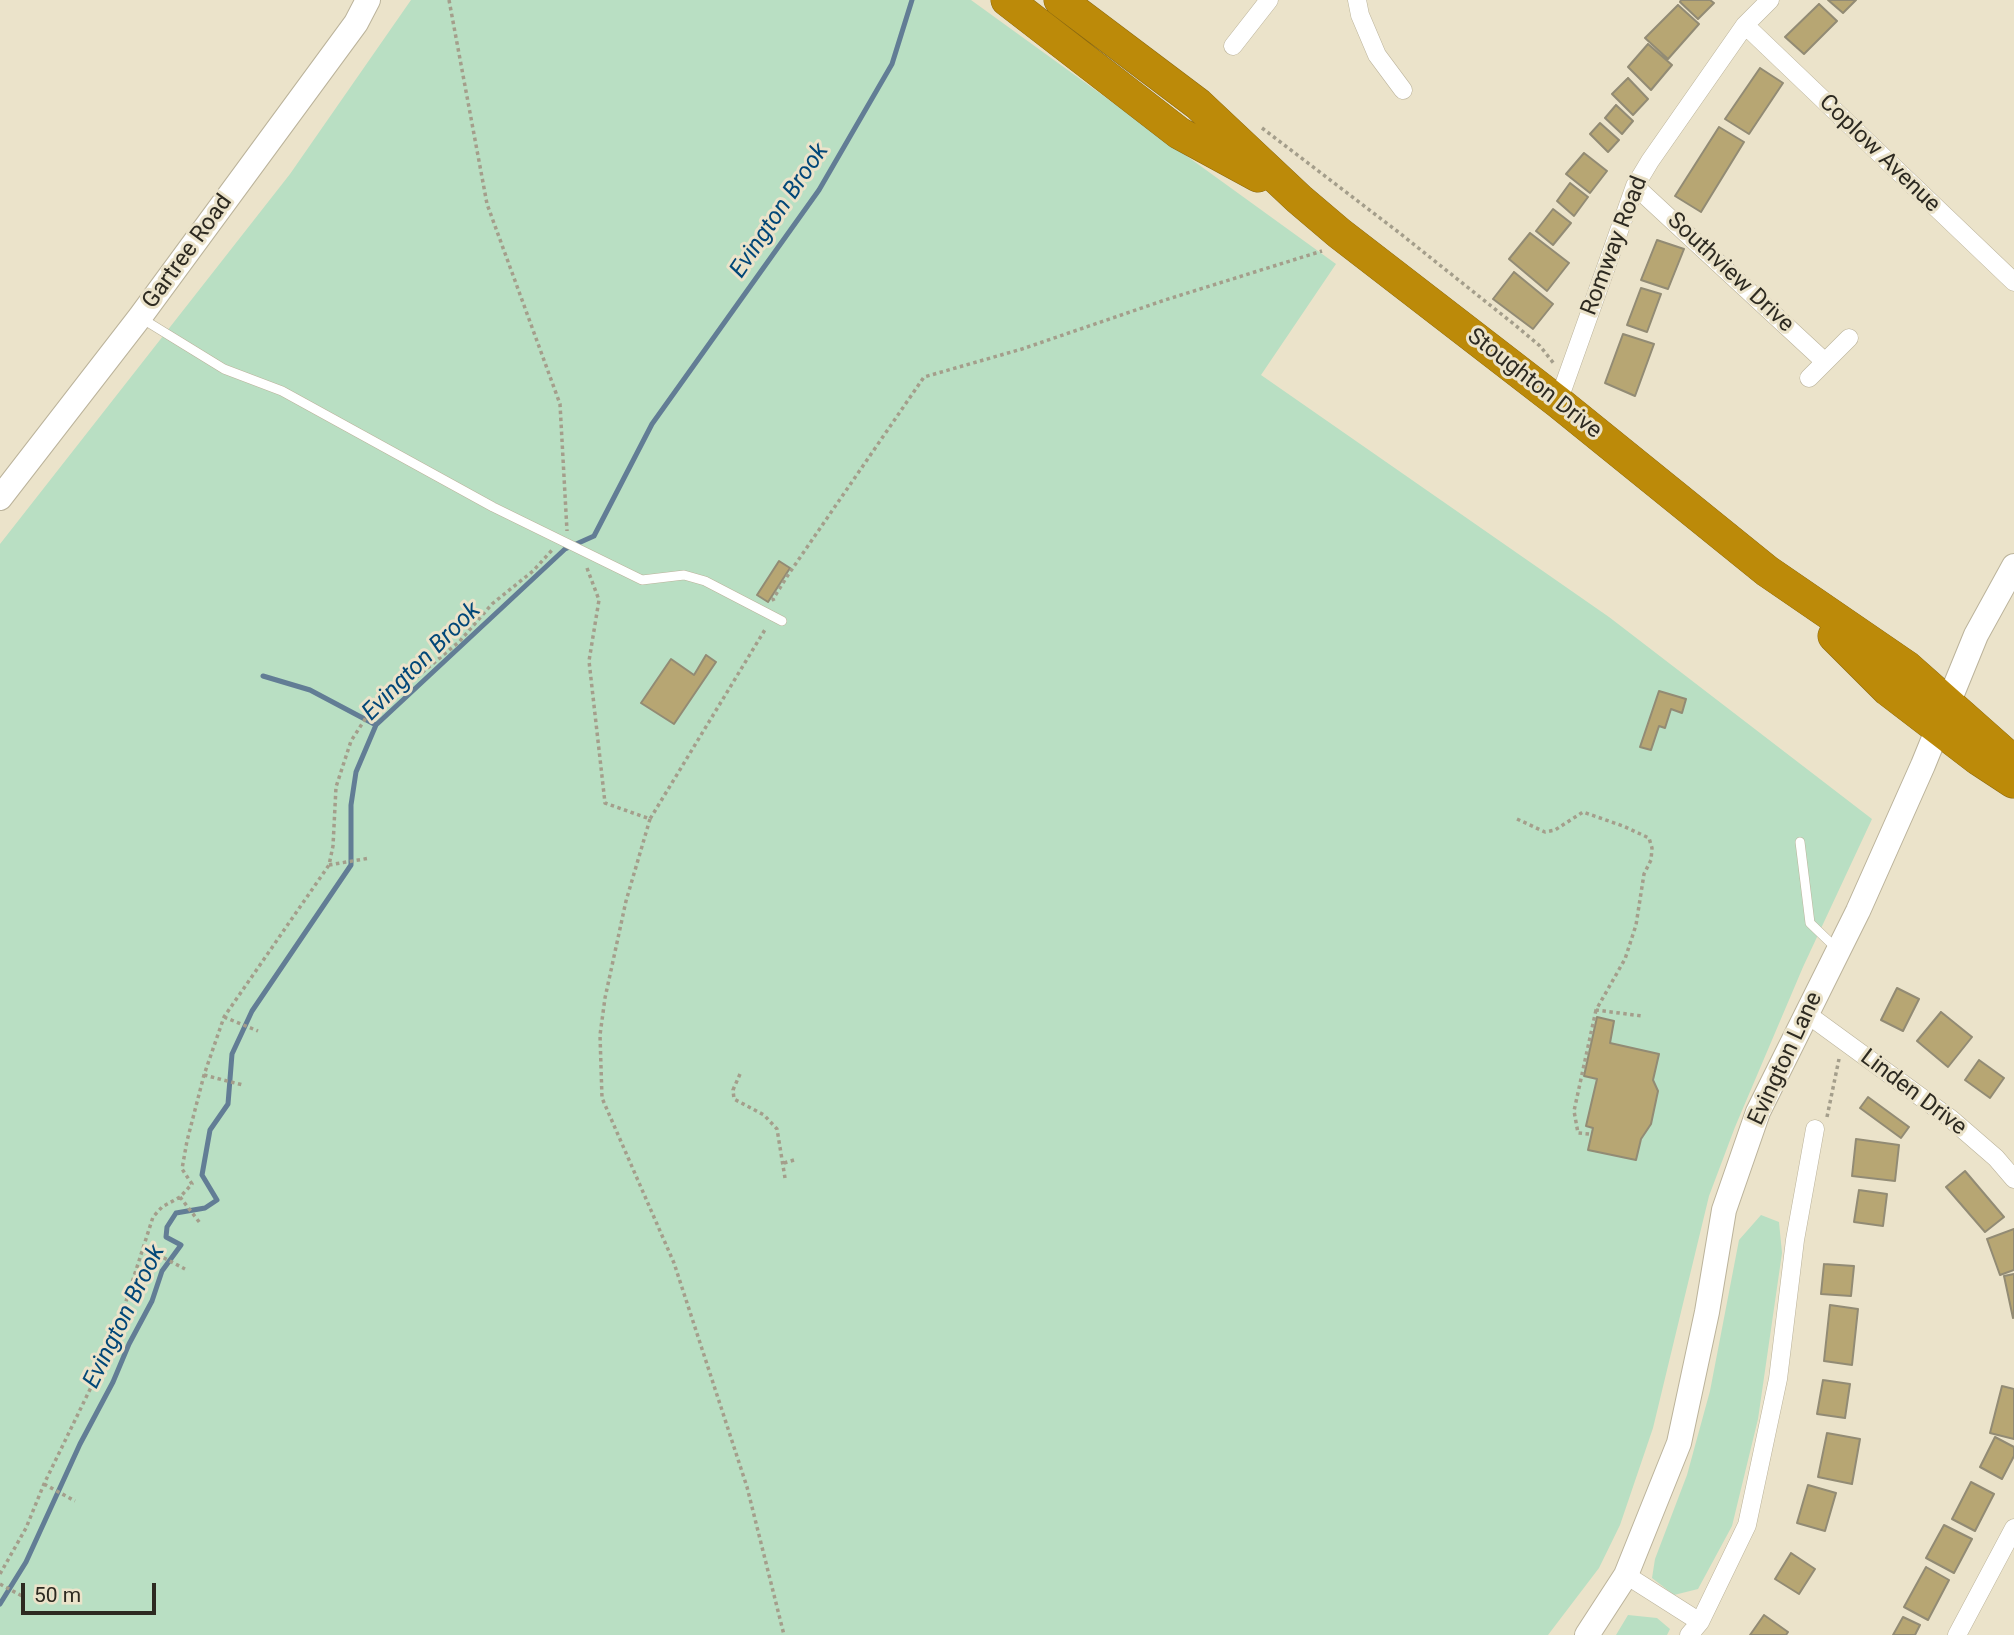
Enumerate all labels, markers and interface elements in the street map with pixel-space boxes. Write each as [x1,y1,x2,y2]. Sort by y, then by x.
street label: Coplow Avenue [1813,89,1945,219]
water label: Evington Brook [725,138,835,284]
street label: Romway Road [1576,173,1654,319]
street label: Gartree Road [137,189,239,315]
street label: Southview Drive [1661,207,1799,339]
street label: Stoughton Drive [1461,323,1607,445]
water label: Evington Brook [357,597,487,727]
street label: Evington Lane [1743,988,1829,1130]
street label: Linden Drive [1854,1044,1972,1142]
water label: Evington Brook [78,1241,172,1393]
scale bar [24,1568,159,1612]
text: 50 m [34,1583,81,1607]

